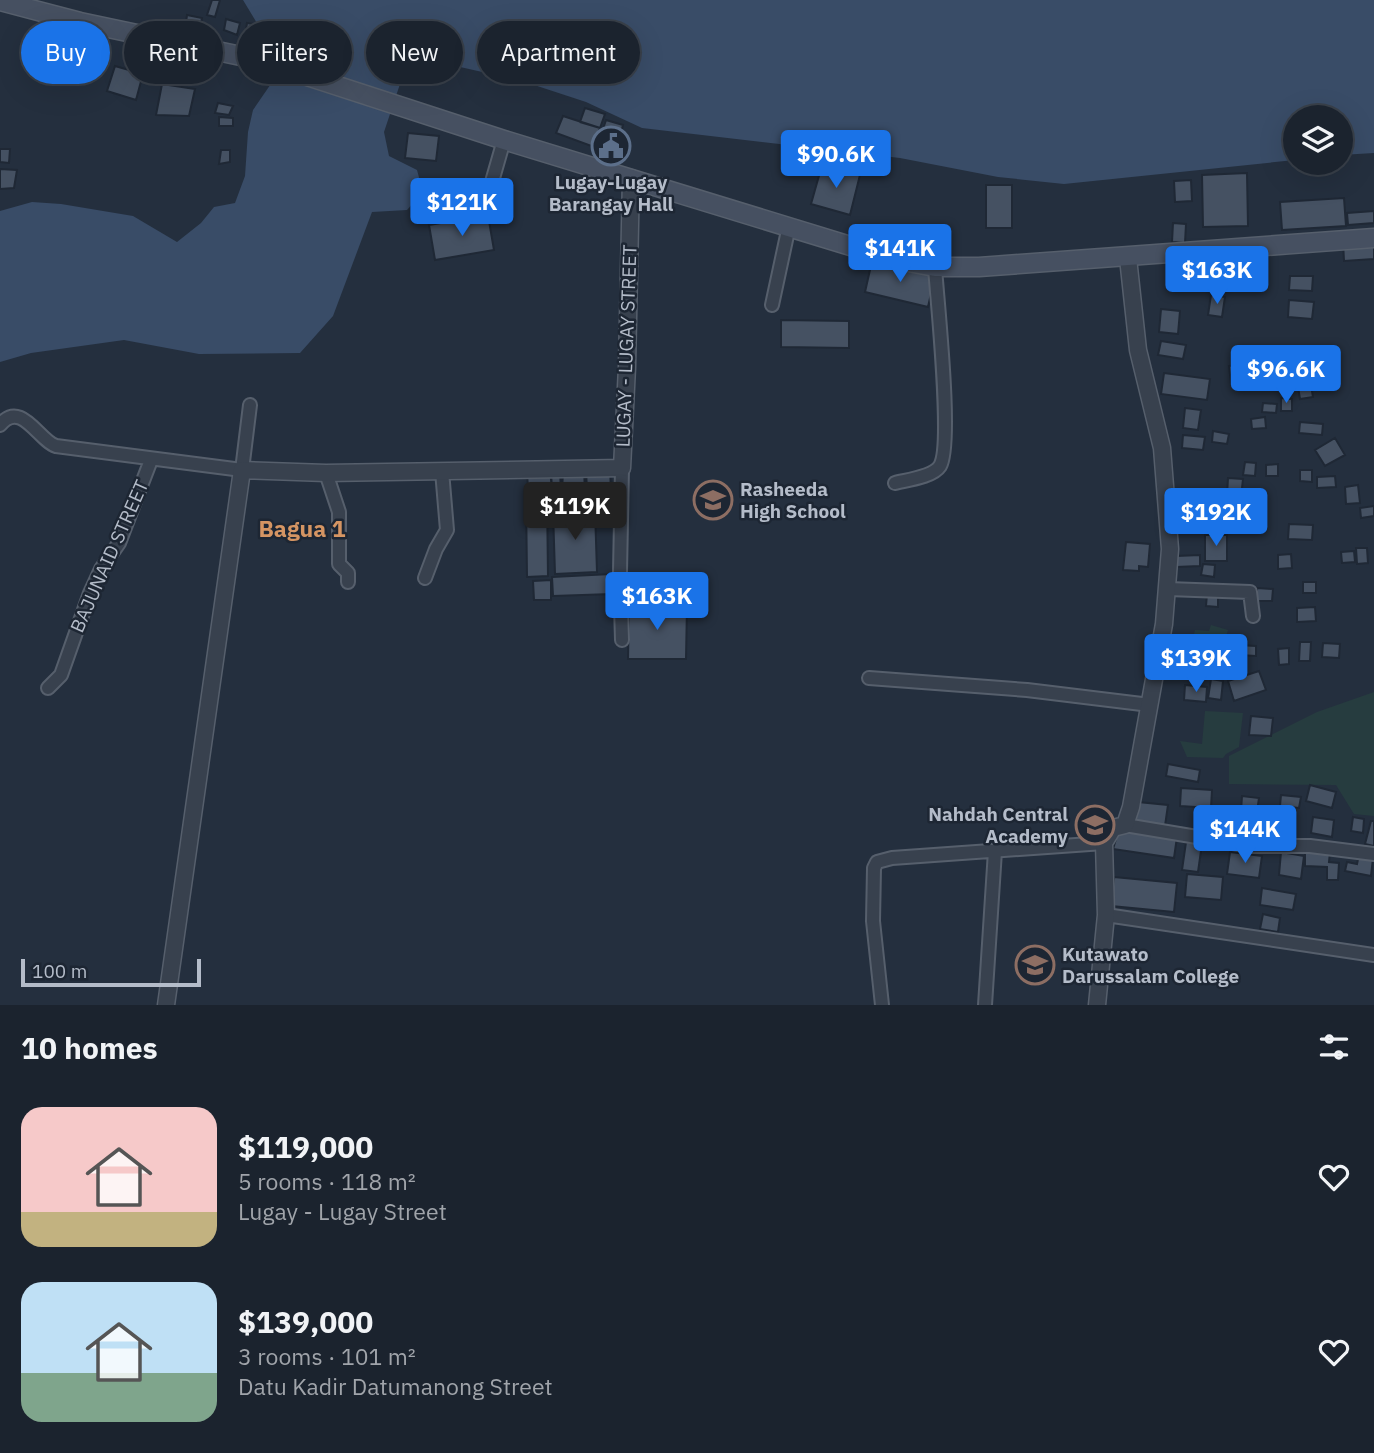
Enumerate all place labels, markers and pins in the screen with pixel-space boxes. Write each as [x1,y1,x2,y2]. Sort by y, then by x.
public building icon: Lugay-Lugay Barangay Hall [590,125,632,167]
pin: $90.6K [779,130,893,190]
place label: Lugay-Lugay Barangay Hall [549,170,674,216]
pin: $121K [413,178,511,238]
pin: $141K [851,224,949,284]
pin: $163K [1168,246,1266,306]
pin: $96.6K [1229,346,1343,405]
place label: Rasheeda High School [740,477,846,523]
school or university icon: Rasheeda High School [692,479,734,521]
pin: $119K [526,482,624,542]
pin: $192K [1167,489,1265,548]
pin: $163K [608,572,706,632]
pin: $139K [1147,634,1245,694]
place label: Nahdah Central Academy [928,802,1069,848]
school or university icon: Nahdah Central Academy [1074,804,1116,846]
pin: $144K [1196,806,1294,865]
place label: Kutawato Darussalam College [1062,942,1239,988]
school or university icon: Kutawato Darussalam College [1014,944,1056,986]

